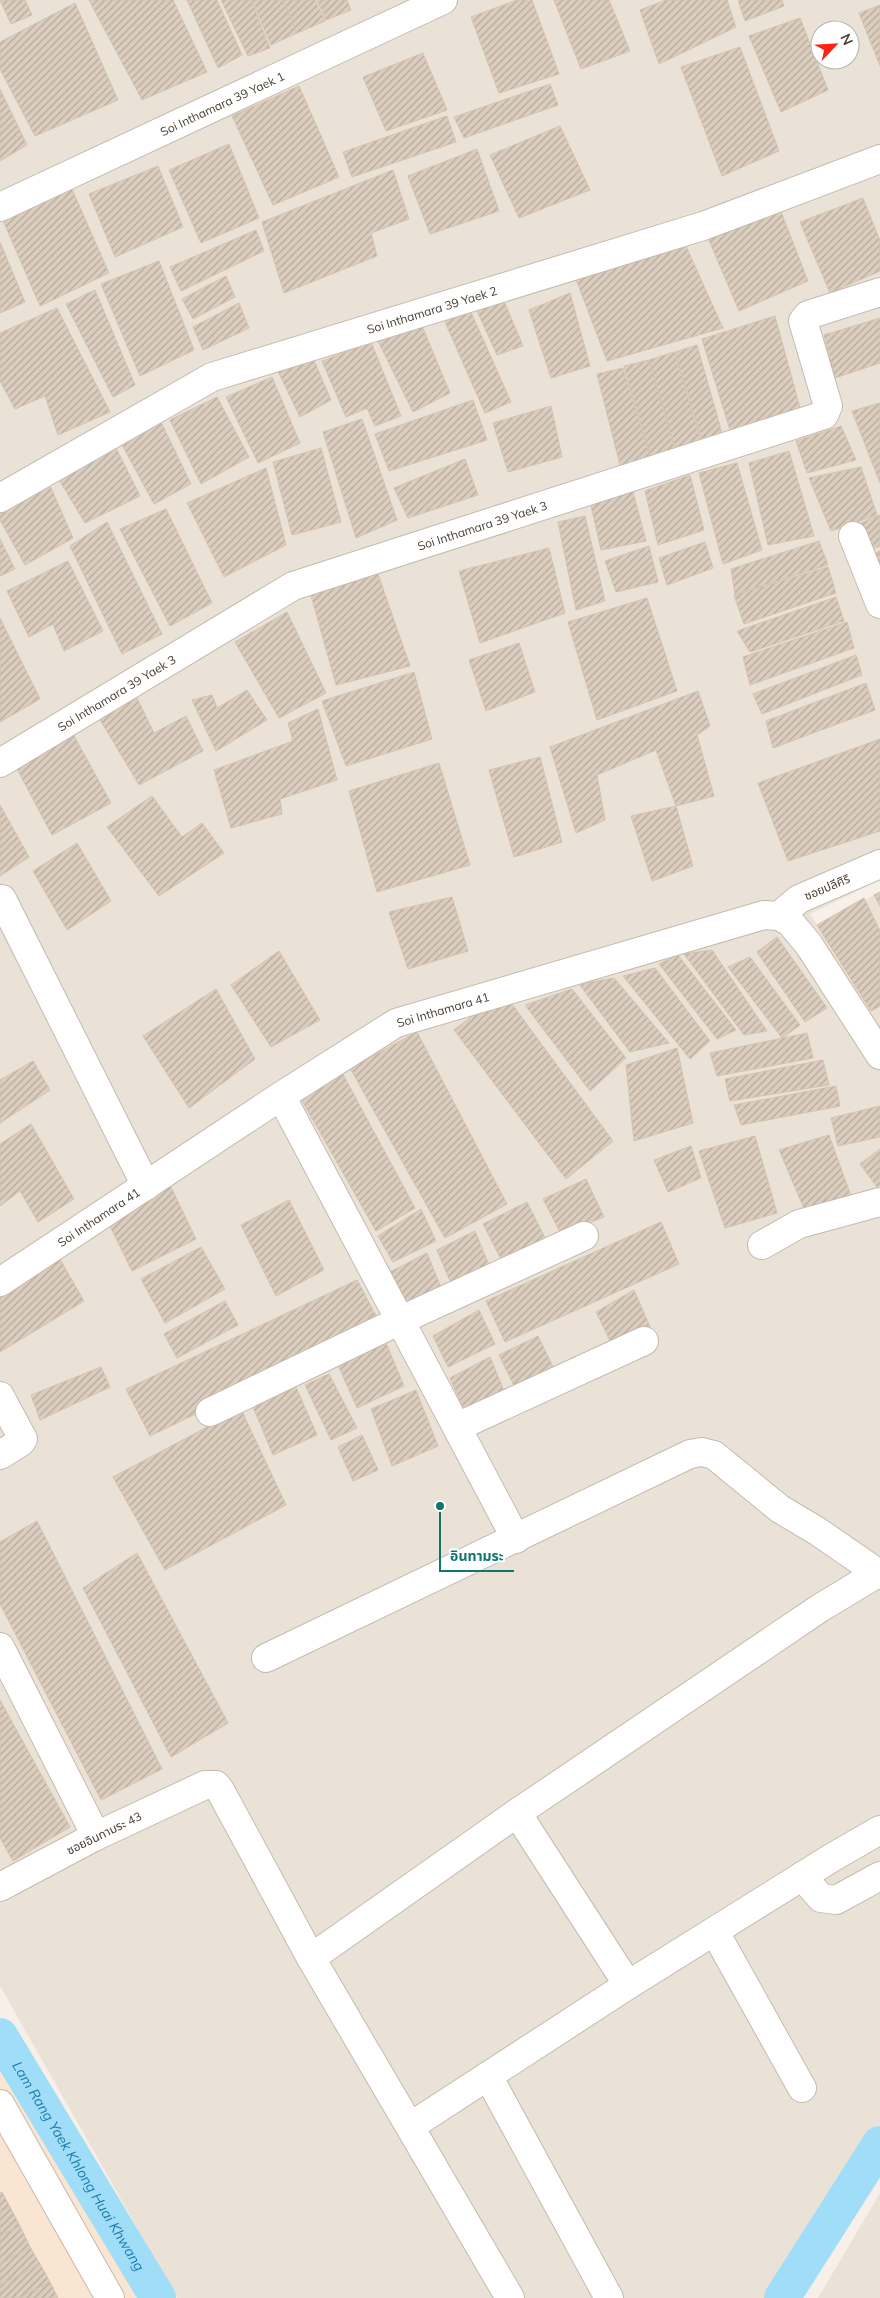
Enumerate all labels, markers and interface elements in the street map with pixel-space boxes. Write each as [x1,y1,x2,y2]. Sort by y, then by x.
north arrow [810,20,860,70]
text: N [836,31,857,48]
street label: Soi Inthamara 39 Yaek 1 [157,68,287,139]
street label: Soi Inthamara 39 Yaek 2 [365,282,499,337]
street label: Soi Inthamara 39 Yaek 3 [415,497,549,553]
street label: Soi Inthamara 39 Yaek 3 [55,651,178,734]
street label: ซอยปลีศิริ [802,871,852,903]
street label: Soi Inthamara 41 [395,989,491,1030]
street label: Soi Inthamara 41 [54,1184,142,1250]
callout: อินทามระ [440,1542,514,1571]
text: อินทามระ [450,1547,504,1565]
street label: ซอยอินทามระ 43 [64,1808,144,1858]
water label: Lam Rang Yaek Khlong Huai Khwang [8,2058,149,2275]

